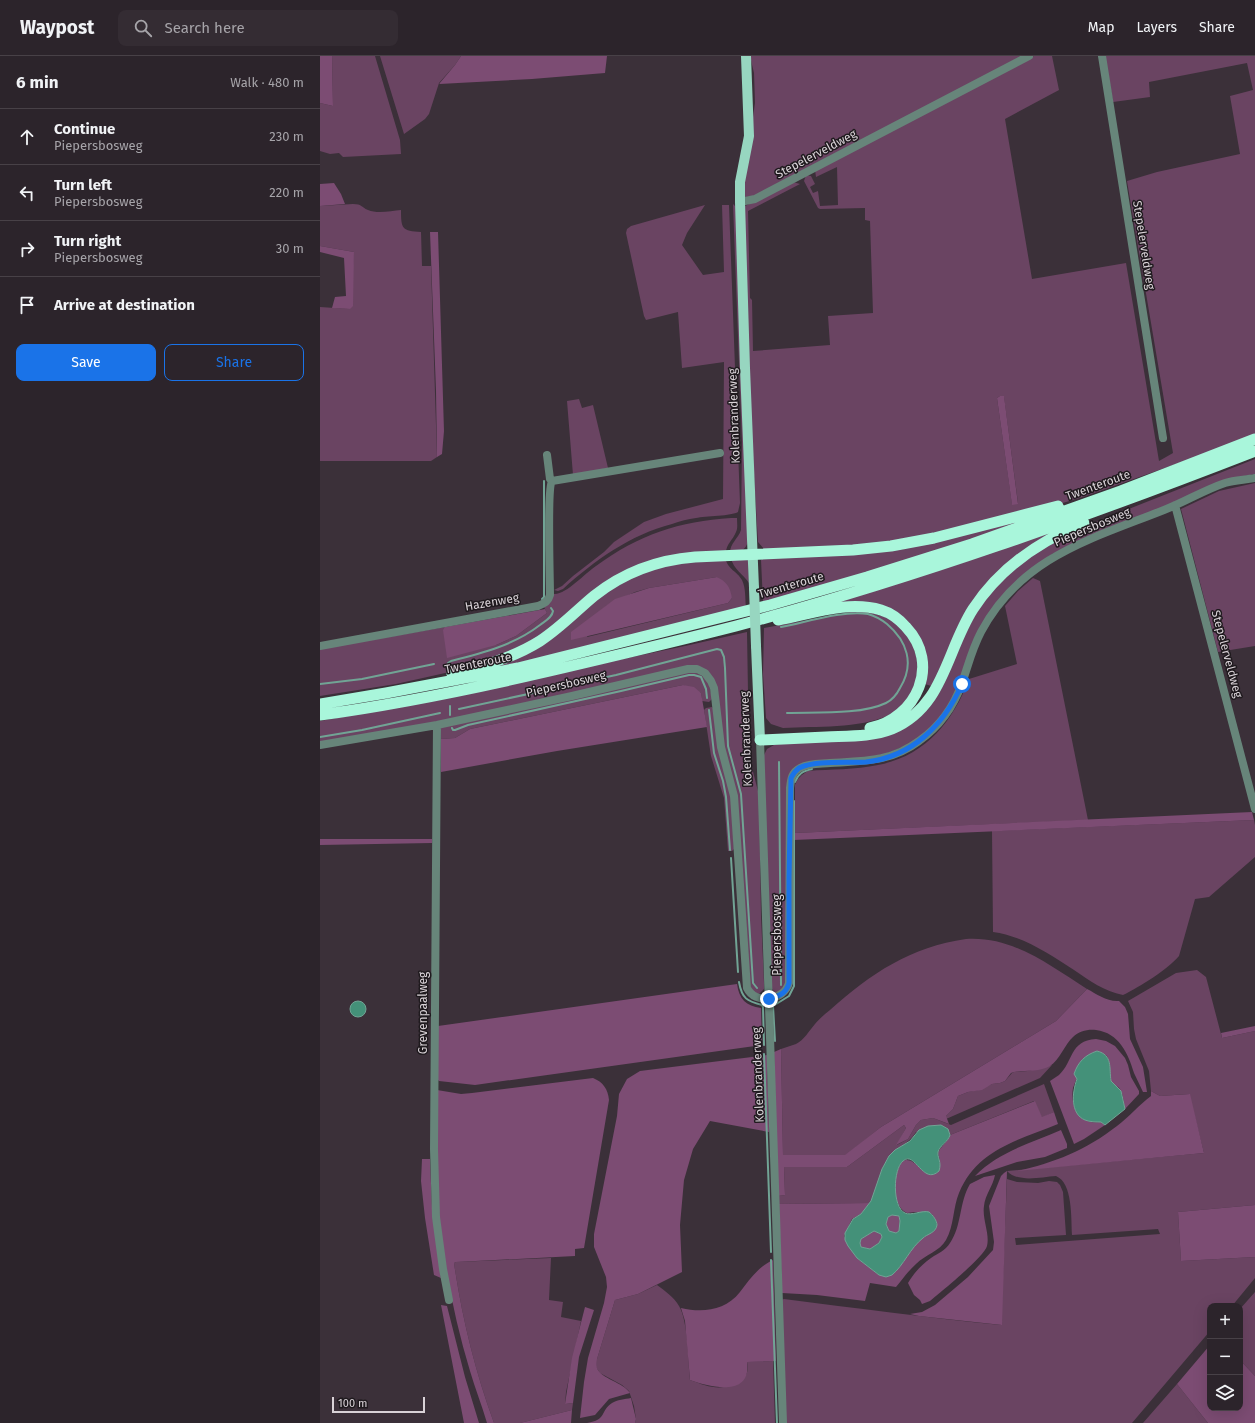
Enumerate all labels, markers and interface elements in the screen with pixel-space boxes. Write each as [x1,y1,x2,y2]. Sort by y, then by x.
search box [118,10,398,46]
text: Waypost [20,16,94,39]
icon: search [132,17,154,39]
text: Search here [164,19,245,37]
text: Map [1088,19,1114,36]
text: Layers [1136,19,1177,36]
text: Share [1199,19,1235,36]
text: 6 min [16,72,59,93]
text: Walk · 480 m [230,75,304,90]
text: Continue [54,120,115,138]
icon: ahead [16,126,38,148]
street label: Stepelerveldweg [773,126,860,181]
text: 230 m [269,129,304,144]
text: Piepersbosweg [54,138,142,153]
text: Turn left [54,176,112,194]
icon: left [16,182,38,204]
text: 220 m [269,185,304,200]
text: Piepersbosweg [54,194,142,209]
street label: Stepelerveldweg [1130,199,1158,291]
text: Turn right [54,232,121,250]
icon: right [16,238,38,260]
text: 30 m [276,241,304,256]
text: Piepersbosweg [54,250,142,265]
icon: arrive [16,294,38,316]
text: Arrive at destination [54,296,195,314]
button: Save [16,344,156,381]
button: Share [164,344,304,381]
street label: Kolenbranderweg [725,367,743,464]
street label: Twenteroute [1064,467,1132,503]
street label: Piepersbosweg [1052,504,1133,549]
street label: Twenteroute [757,569,825,601]
street label: Hazenweg [464,590,521,614]
street label: Stepelerveldweg [1209,609,1246,700]
street label: Twenteroute [443,650,513,676]
street label: Piepersbosweg [525,668,608,700]
route start [953,675,971,693]
street label: Kolenbranderweg [737,690,755,787]
street label: Piepersbosweg [770,893,784,976]
street label: Grevenpaalweg [416,971,430,1054]
route end [760,990,778,1008]
street label: Kolenbranderweg [749,1026,767,1123]
map controls [1207,1303,1243,1411]
button: + [1207,1303,1243,1339]
button: − [1207,1339,1243,1375]
button: layers [1207,1375,1243,1411]
scale bar [332,1395,425,1414]
text: 100 m [338,1397,367,1410]

